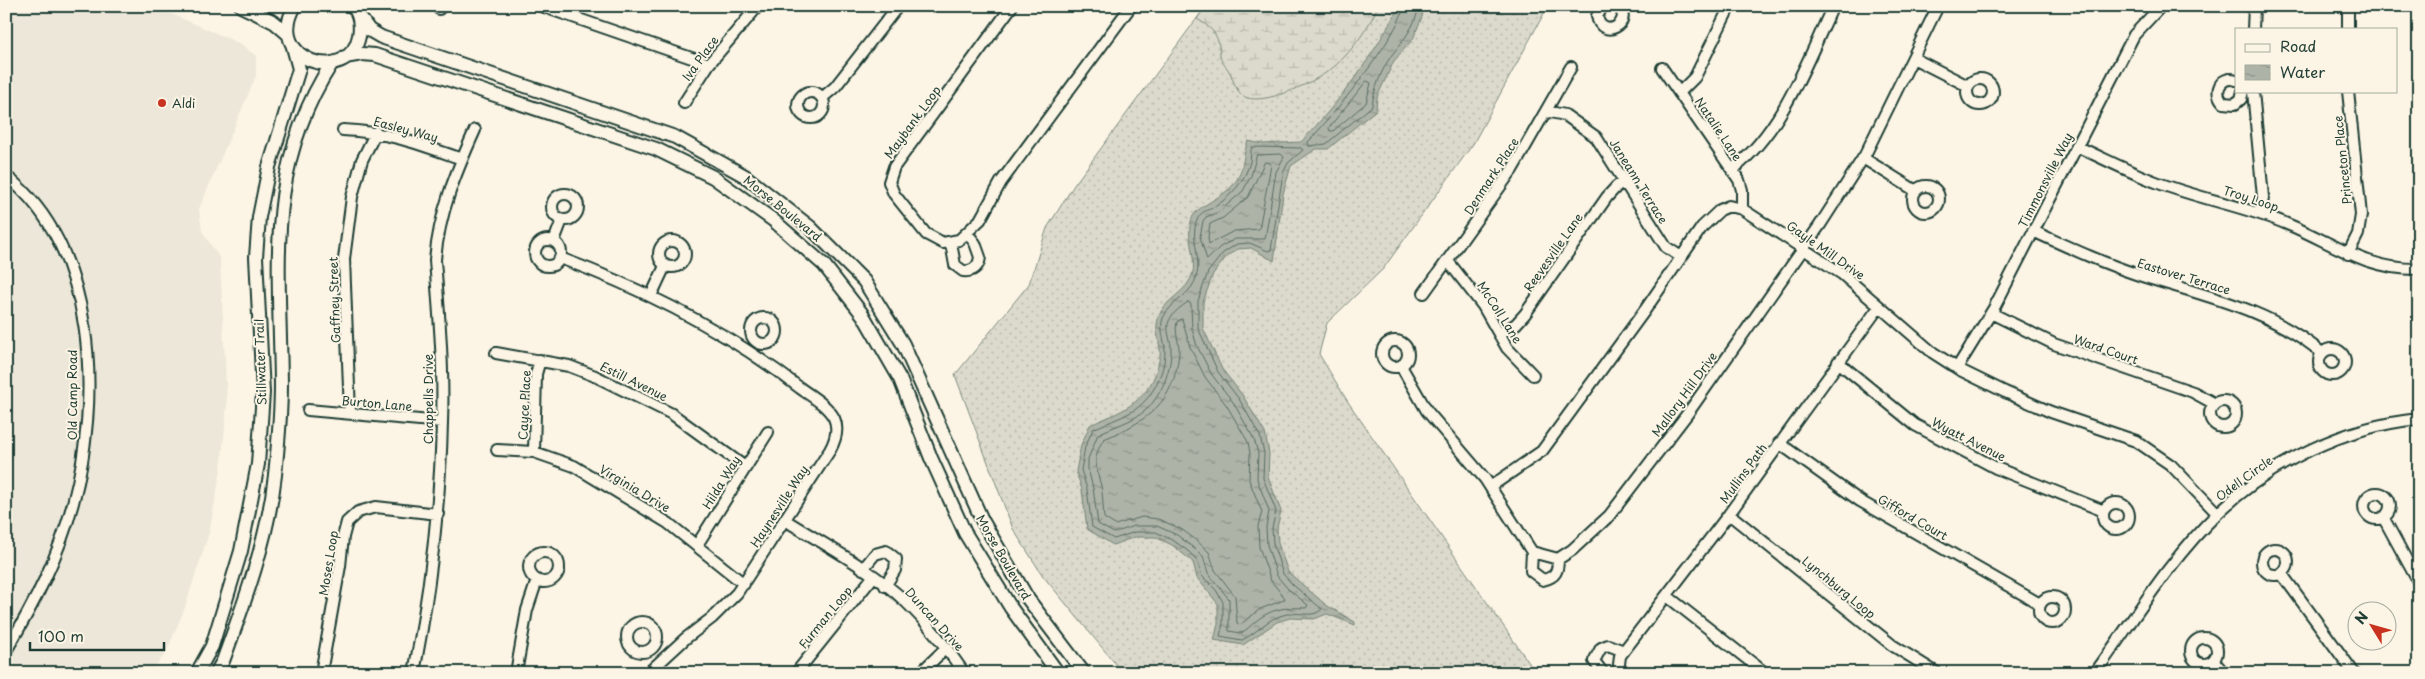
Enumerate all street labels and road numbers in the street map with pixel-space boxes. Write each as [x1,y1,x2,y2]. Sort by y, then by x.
street label: Iva Place [678,31,723,84]
street label: Maybank Loop [879,82,945,162]
street label: Natalie Lane [1691,94,1747,165]
street label: Easley Way [372,112,440,146]
street label: Princeton Place [2328,115,2356,205]
street label: Timmonsville Way [2013,129,2077,231]
street label: Denmark Place [1459,134,1523,218]
street label: Janeann Terrace [1606,135,1672,227]
street label: Morse Boulevard [740,171,826,246]
street label: Troy Loop [2221,181,2281,215]
street label: Reevesville Lane [1519,209,1587,295]
street label: Gayle Mill Drive [1783,216,1869,284]
street label: Eastover Terrace [2135,253,2233,299]
street label: Gaffney Street [323,256,345,343]
street label: McColl Lane [1473,277,1527,347]
street label: Stillwater Trail [249,319,271,405]
street label: Ward Court [2071,330,2141,368]
street label: Mallory Hill Drive [1647,348,1721,440]
street label: Old Camp Road [63,350,81,440]
street label: Chappells Drive [419,354,437,444]
street label: Estill Avenue [597,357,671,405]
street label: Cayce Place [513,370,535,440]
street label: Burton Lane [341,391,413,415]
street label: Wyatt Avenue [1929,413,2010,466]
street label: Mullins Path [1715,439,1771,507]
street label: Odell Circle [2212,451,2277,505]
street label: Hilda Way [697,452,745,512]
street label: Virginia Drive [596,460,674,516]
street label: Haynesville Way [746,461,812,551]
street label: Gifford Court [1875,490,1951,544]
street label: Morse Boulevard [972,511,1036,604]
street label: Moses Loop [314,529,342,597]
street label: Lynchburg Loop [1798,552,1880,622]
street label: Furman Loop [794,582,856,652]
street label: Duncan Drive [901,583,969,655]

